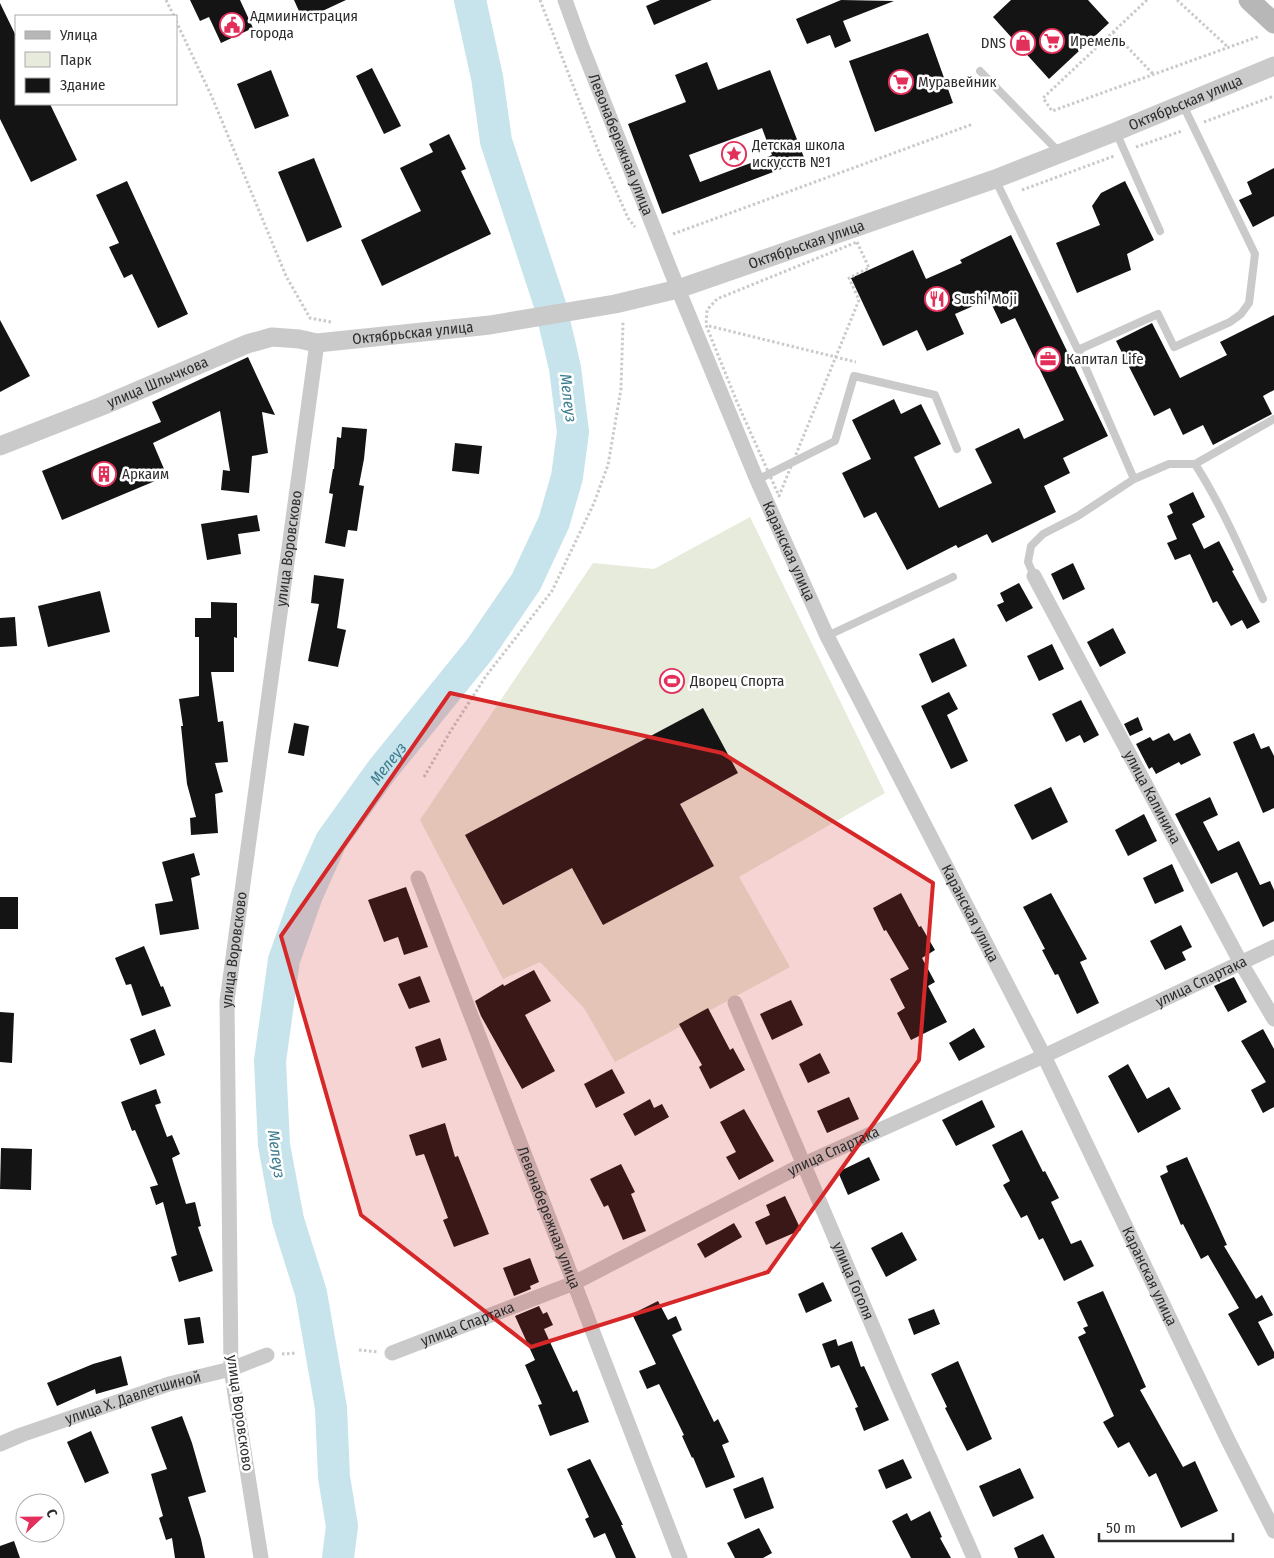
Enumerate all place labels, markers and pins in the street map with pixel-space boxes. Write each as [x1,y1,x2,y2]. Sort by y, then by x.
place label: Адмиинистрация города [250,7,358,42]
public building icon: Адмиинистрация города [219,12,245,38]
supermarket icon: Иремель [1039,28,1065,54]
shop icon: DNS [1010,30,1036,56]
place label: Иремель [1070,32,1126,50]
place label: DNS [981,34,1006,52]
supermarket icon: Муравейник [888,69,914,95]
place label: Муравейник [918,73,997,91]
place label: Детская школа искусств №1 [751,136,845,171]
place icon: Детская школа искусств №1 [721,141,747,167]
restaurant icon: Sushi Moji [924,286,950,312]
place label: Sushi Moji [954,290,1017,308]
office icon: Капитал Life [1035,346,1061,372]
place label: Капитал Life [1066,350,1144,368]
building icon: Аркаим [91,461,117,487]
place label: Аркаим [122,465,169,483]
sports icon: Дворец Спорта [659,668,685,694]
place label: Дворец Спорта [689,672,784,690]

